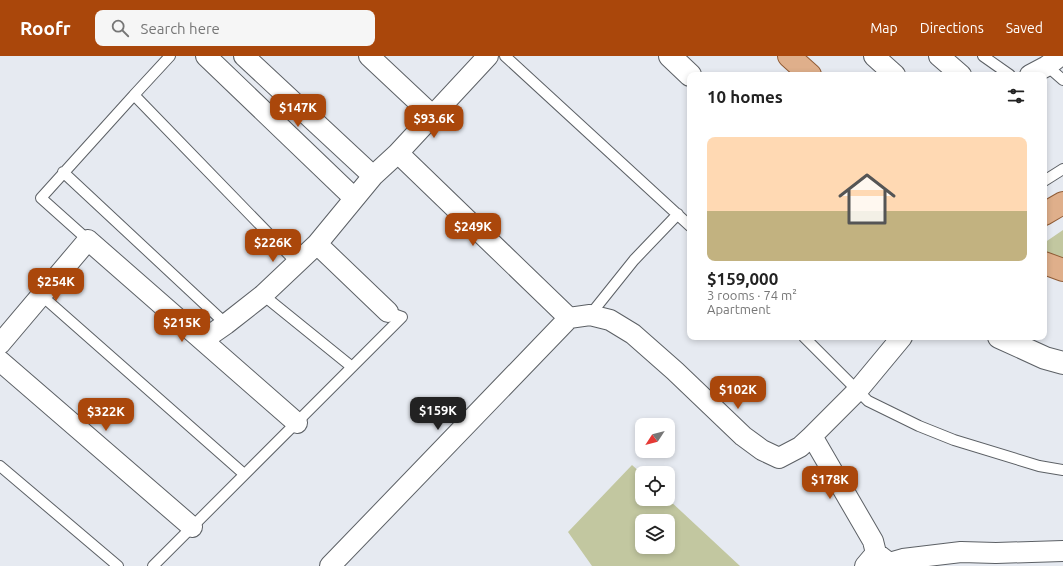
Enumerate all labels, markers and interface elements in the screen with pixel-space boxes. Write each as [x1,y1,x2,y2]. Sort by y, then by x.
search box [95,10,375,46]
text: Roofr [20,17,71,39]
icon: search [109,17,131,39]
text: Search here [141,20,220,37]
text: Map [870,20,898,36]
text: Directions [920,20,984,36]
text: Saved [1006,20,1043,36]
icon: filters [1005,85,1027,107]
text: 10 homes [707,87,783,106]
pin: $147K [270,94,326,128]
text: $147K [279,100,317,114]
pin: $93.6K [401,105,467,139]
text: $93.6K [413,111,455,125]
icon: home [831,163,903,235]
pin: $249K [445,213,501,247]
text: $249K [454,219,492,233]
pin: $226K [245,229,301,263]
text: $226K [254,235,292,249]
pin: $254K [28,268,84,302]
text: $159,000 [707,269,778,288]
text: $254K [37,274,75,288]
text: 3 rooms · 74 m² [707,288,797,302]
text: Apartment [707,302,771,316]
pin: $215K [154,309,210,343]
text: $215K [163,315,201,329]
pin: $102K [710,376,766,410]
text: $102K [719,382,757,396]
pin: $159K [410,397,466,431]
pin: $322K [78,398,134,432]
text: $159K [419,403,457,417]
text: $322K [87,404,125,418]
north arrow [635,418,675,458]
map controls [635,418,675,554]
button: locate [635,466,675,506]
pin: $178K [802,466,858,500]
text: $178K [811,472,849,486]
button: layers [635,514,675,554]

